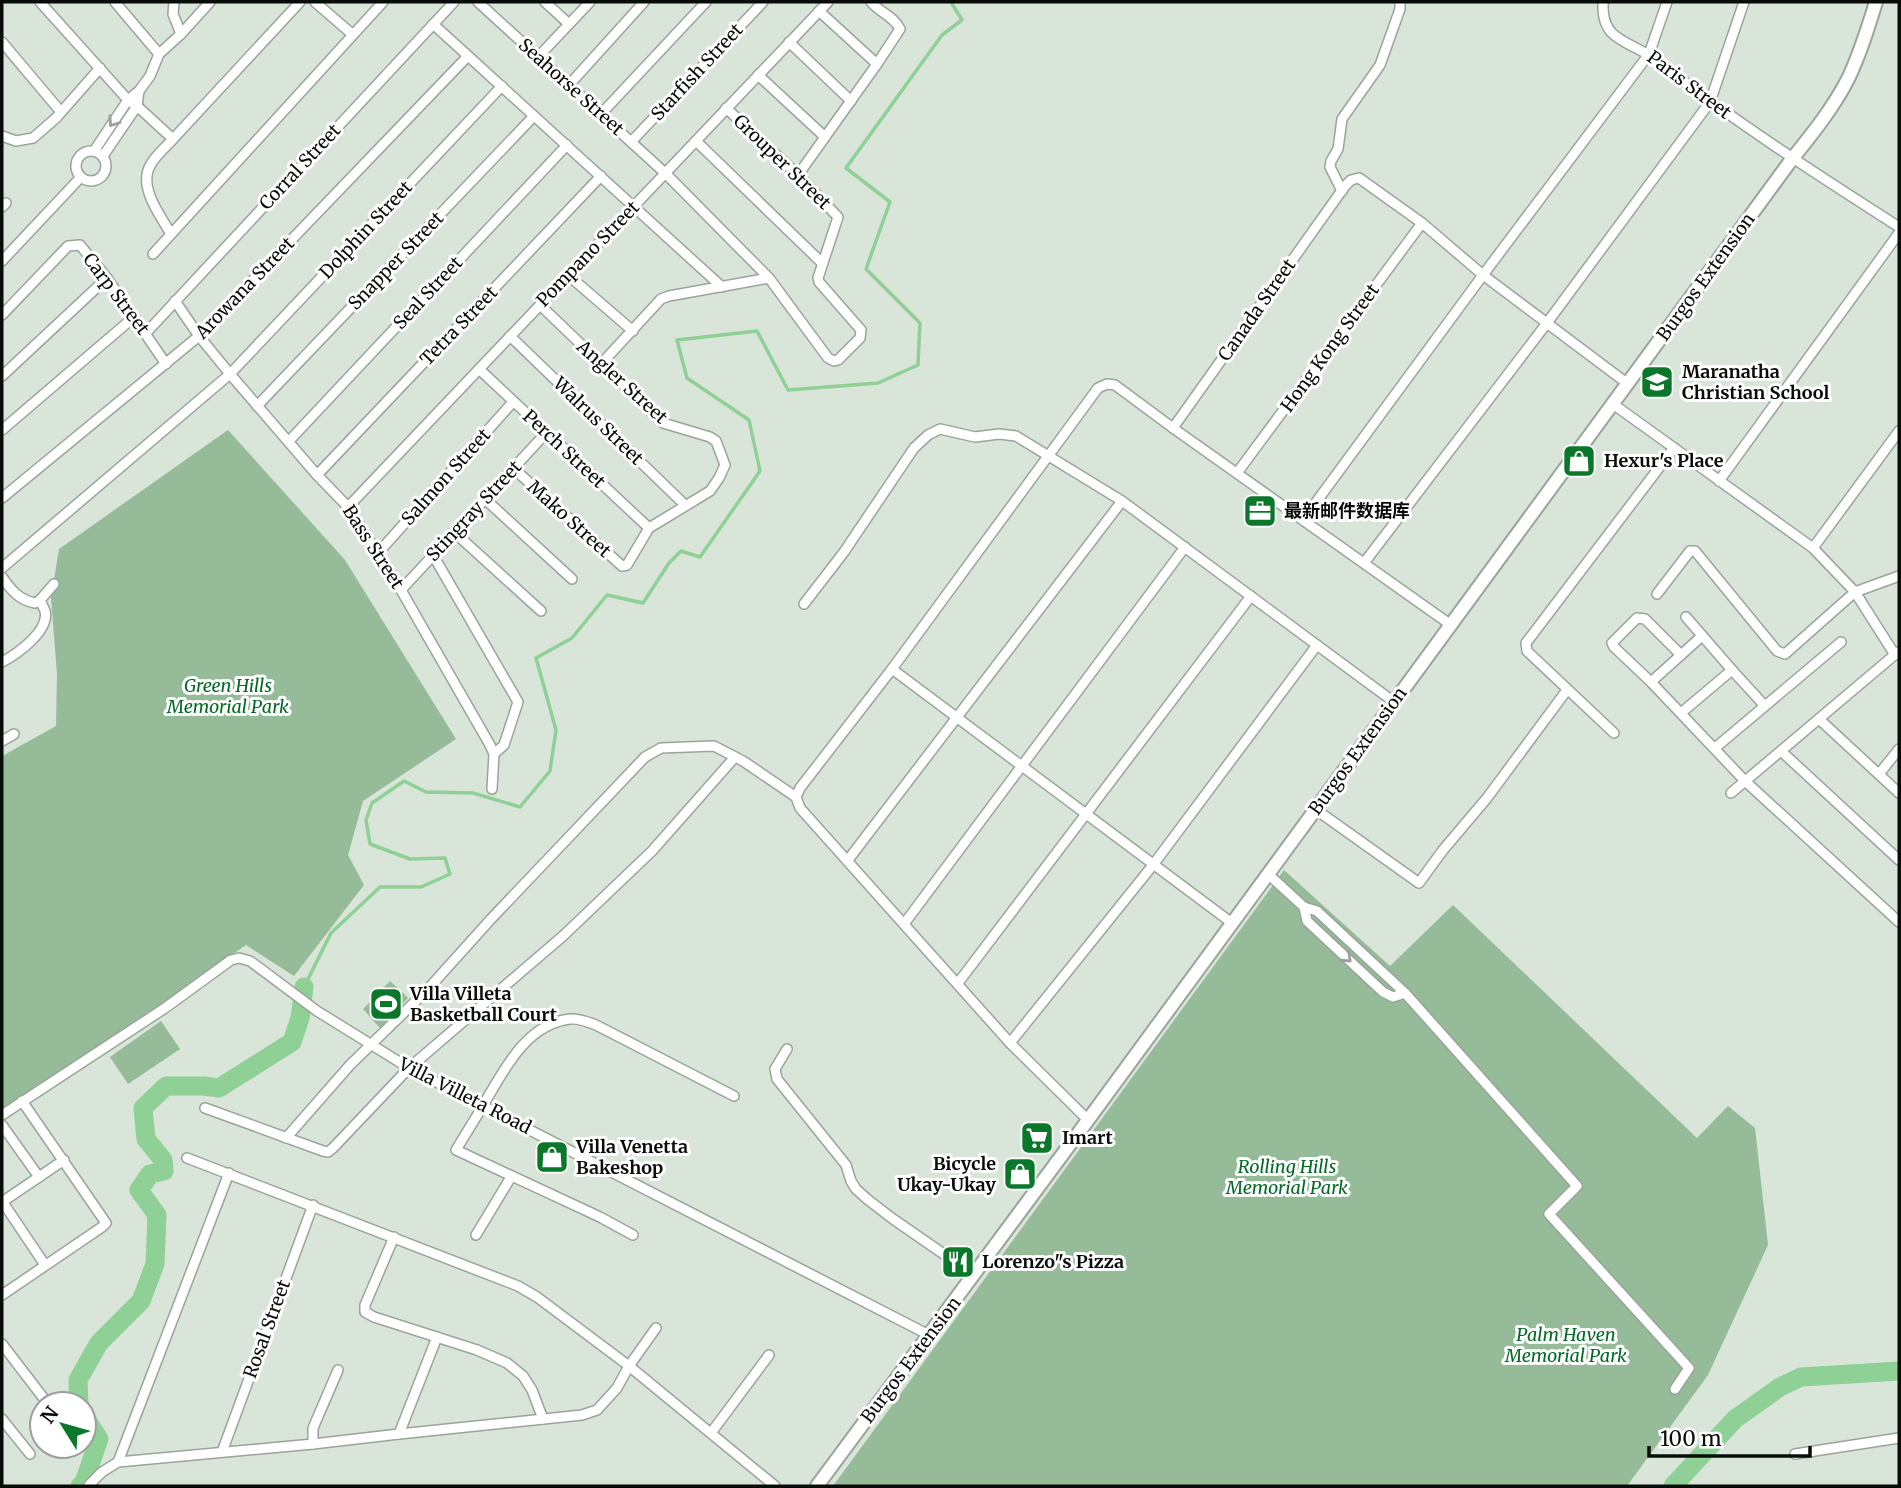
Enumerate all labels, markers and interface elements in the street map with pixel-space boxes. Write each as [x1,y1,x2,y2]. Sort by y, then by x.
street label: Starfish Street [646,18,748,125]
street label: Seahorse Street [514,33,629,140]
street label: Paris Street [1643,45,1736,124]
street label: Grouper Street [729,109,836,214]
one-way arrow [109,114,121,127]
street label: Corral Street [254,119,345,214]
street label: Dolphin Street [314,176,417,284]
street label: Pompano Street [531,196,644,311]
street label: Snapper Street [343,207,448,315]
street label: Burgos Extension [1652,208,1760,345]
street label: Arowana Street [189,232,299,344]
street label: Carp Street [78,248,155,339]
street label: Seal Street [388,251,467,334]
street label: Canada Street [1213,254,1300,365]
street label: Hong Kong Street [1275,279,1384,416]
street label: Tetra Street [415,281,502,370]
street label: Angler Street [572,334,672,428]
place label: Maranatha Christian School [1682,360,1829,404]
school or university icon: Maranatha Christian School [1638,363,1676,401]
street label: Walrus Street [548,371,648,469]
street label: Perch Street [518,404,610,493]
street label: Salmon Street [396,423,495,530]
shop icon: Hexur's Place [1560,442,1598,480]
place label: Hexur's Place [1604,449,1724,472]
street label: Stingray Street [421,455,526,566]
street label: Mako Street [523,475,616,562]
office icon: 最新邮件数据库 [1241,492,1279,530]
place label: 最新邮件数据库 [1284,499,1410,522]
street label: Bass Street [338,500,409,593]
park label: Green Hills Memorial Park [166,674,289,718]
street label: Burgos Extension [1304,682,1412,819]
one-way arrow [1339,950,1352,962]
place label: Villa Villeta Basketball Court [409,982,558,1026]
sports icon: Villa Villeta Basketball Court [367,985,405,1023]
street label: Villa Villeta Road [394,1052,536,1139]
supermarket icon: Imart [1018,1119,1056,1157]
place label: Imart [1062,1126,1113,1149]
place label: Villa Venetta Bakeshop [575,1135,688,1179]
shop icon: Villa Venetta Bakeshop [533,1138,571,1176]
place label: Bicycle Ukay-Ukay [897,1152,996,1196]
shop icon: Bicycle Ukay-Ukay [1001,1155,1039,1193]
park label: Rolling Hills Memorial Park [1225,1155,1348,1199]
restaurant icon: Lorenzo"s Pizza [939,1243,977,1281]
place label: Lorenzo"s Pizza [982,1250,1124,1273]
street label: Rosal Street [238,1276,295,1381]
street label: Burgos Extension [856,1292,966,1427]
park label: Palm Haven Memorial Park [1504,1323,1627,1367]
north arrow [28,1390,98,1460]
text: N [35,1402,64,1428]
scale bar [1649,1414,1810,1458]
text: 100 m [1660,1425,1722,1452]

